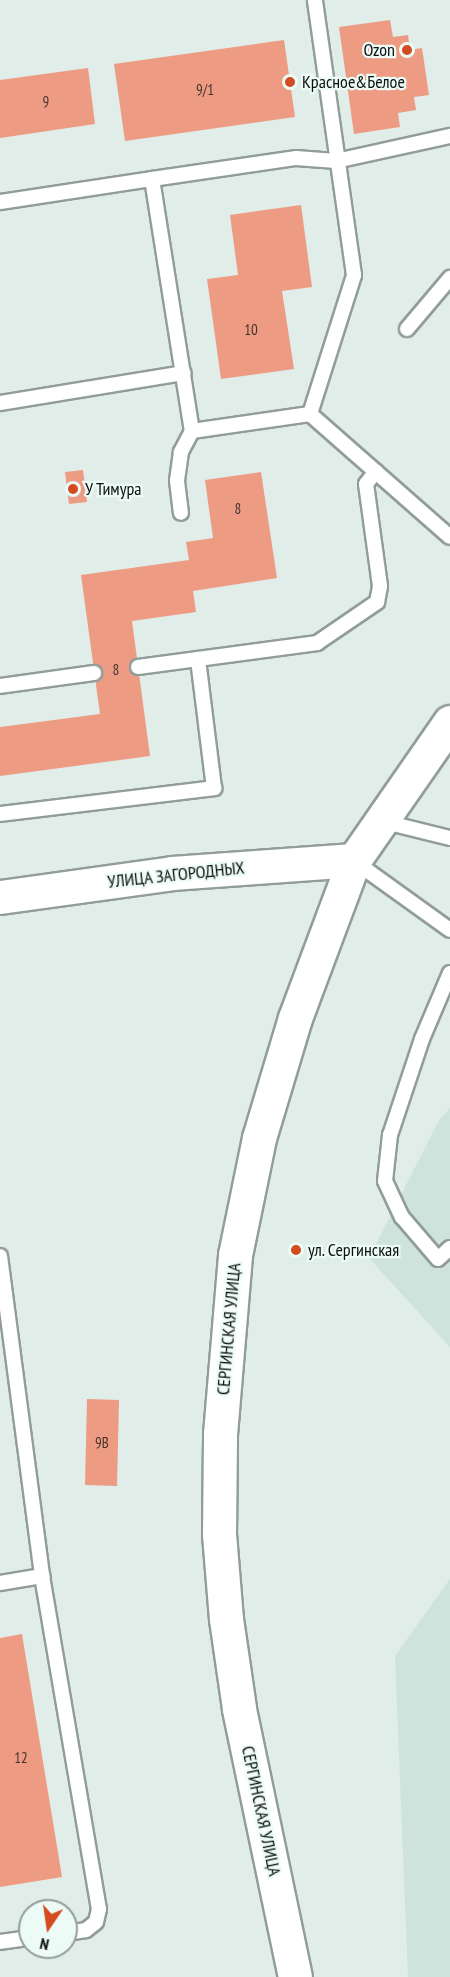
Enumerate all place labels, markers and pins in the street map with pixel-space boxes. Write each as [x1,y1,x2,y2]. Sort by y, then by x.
place label: Ozon [363,39,395,61]
marker: Ozon [400,43,414,57]
place label: Красное&Белое [302,71,405,93]
marker: Красное&Белое [283,75,297,89]
place label: У Тимура [85,478,142,500]
marker: У Тимура [66,482,80,496]
place label: ул. Сергинская [308,1239,400,1261]
marker: ул. Сергинская [289,1243,303,1257]

